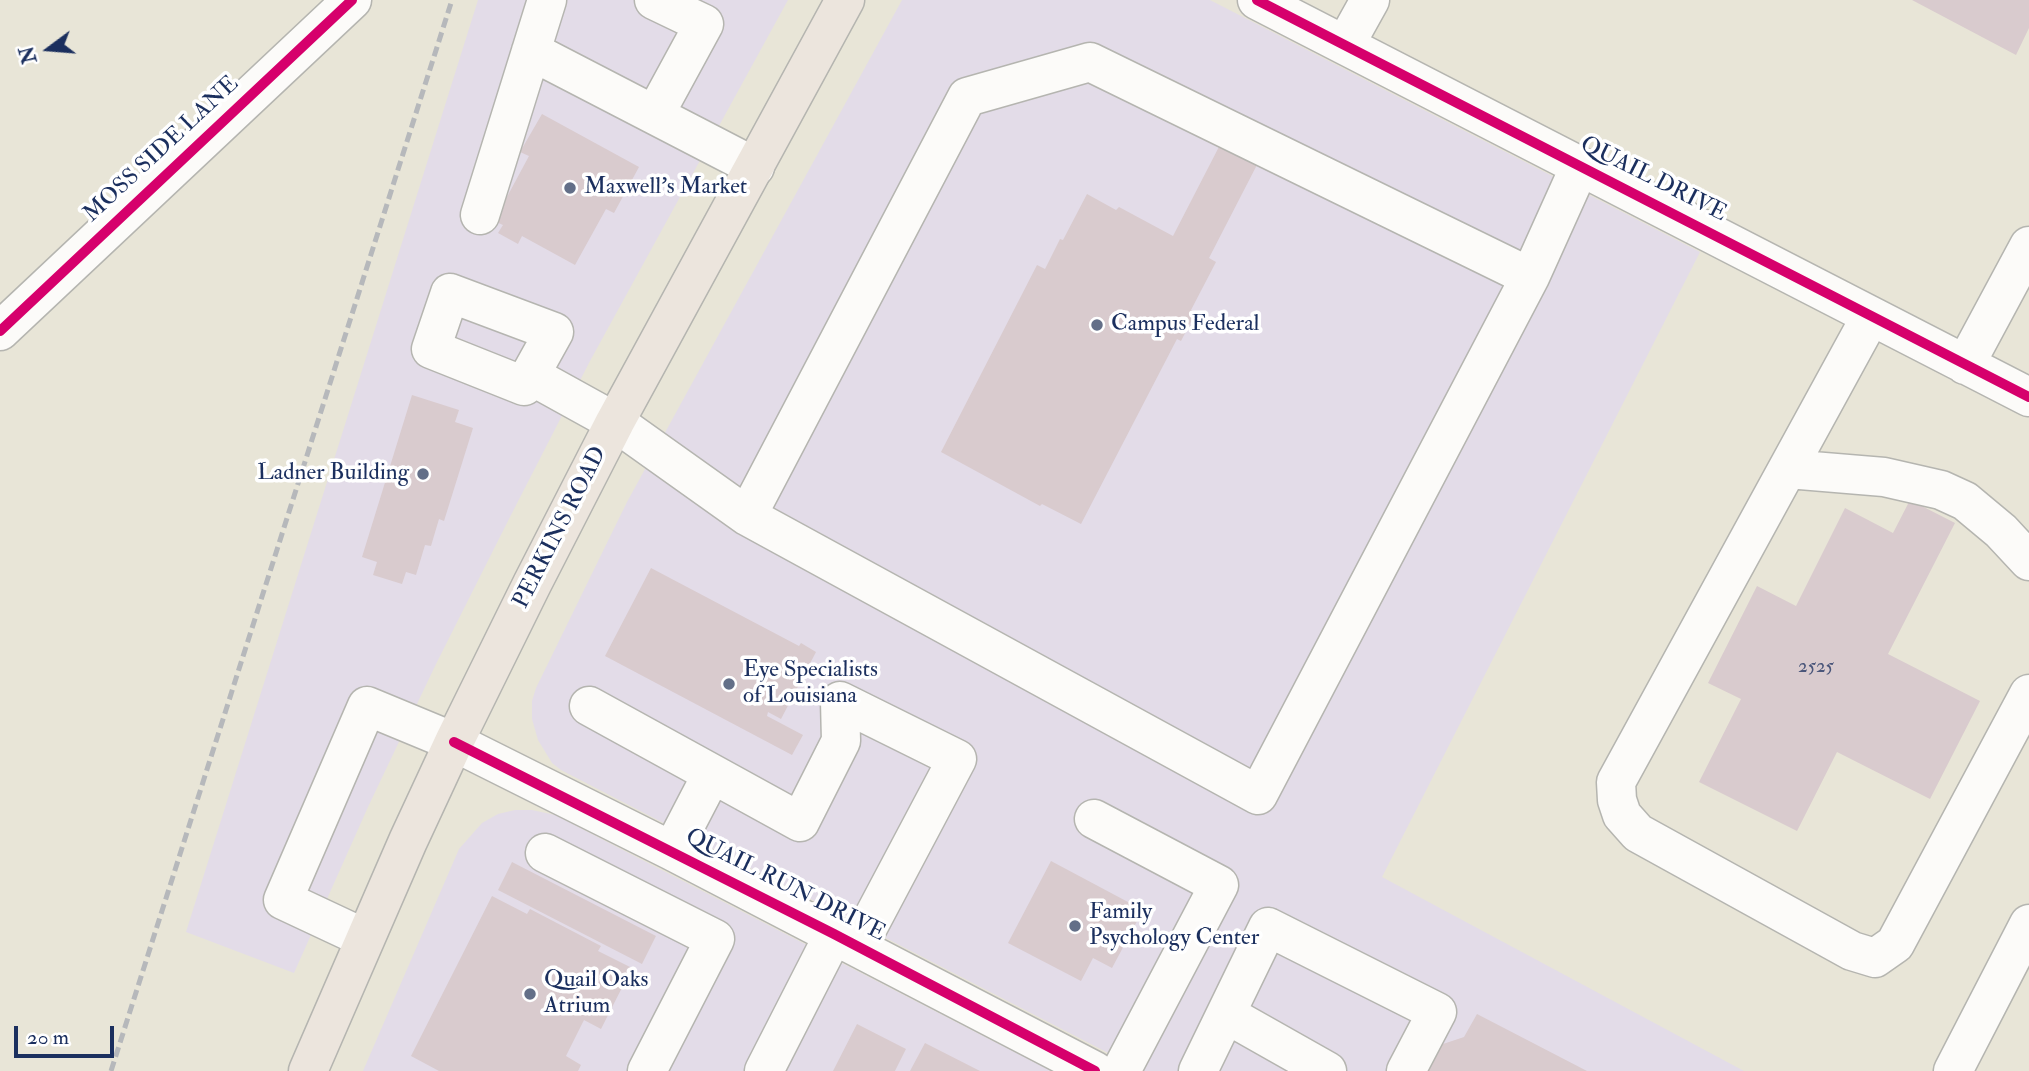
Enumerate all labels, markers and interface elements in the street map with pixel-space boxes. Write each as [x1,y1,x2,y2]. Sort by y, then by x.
north arrow [14,14,84,84]
text: N [15,43,43,66]
street label: MOSS SIDE LANE [79,71,245,229]
street label: QUAIL DRIVE [1575,131,1731,229]
place label: Maxwell's Market [584,174,747,202]
marker: Maxwell's Market [562,180,578,196]
place label: Campus Federal [1111,311,1260,339]
marker: Campus Federal [1089,317,1105,333]
street label: PERKINS ROAD [508,442,614,614]
place label: Ladner Building [257,460,409,488]
marker: Ladner Building [415,466,431,482]
place label: Eye Specialists of Louisiana [743,657,878,711]
house number: 2525 [1798,657,1834,679]
marker: Eye Specialists of Louisiana [721,676,737,692]
street label: QUAIL RUN DRIVE [680,824,890,948]
place label: Family Psychology Center [1089,899,1259,953]
marker: Family Psychology Center [1067,918,1083,934]
place label: Quail Oaks Atrium [544,967,648,1021]
marker: Quail Oaks Atrium [522,986,538,1002]
scale bar [18,1012,117,1056]
text: 20 m [27,1024,69,1051]

